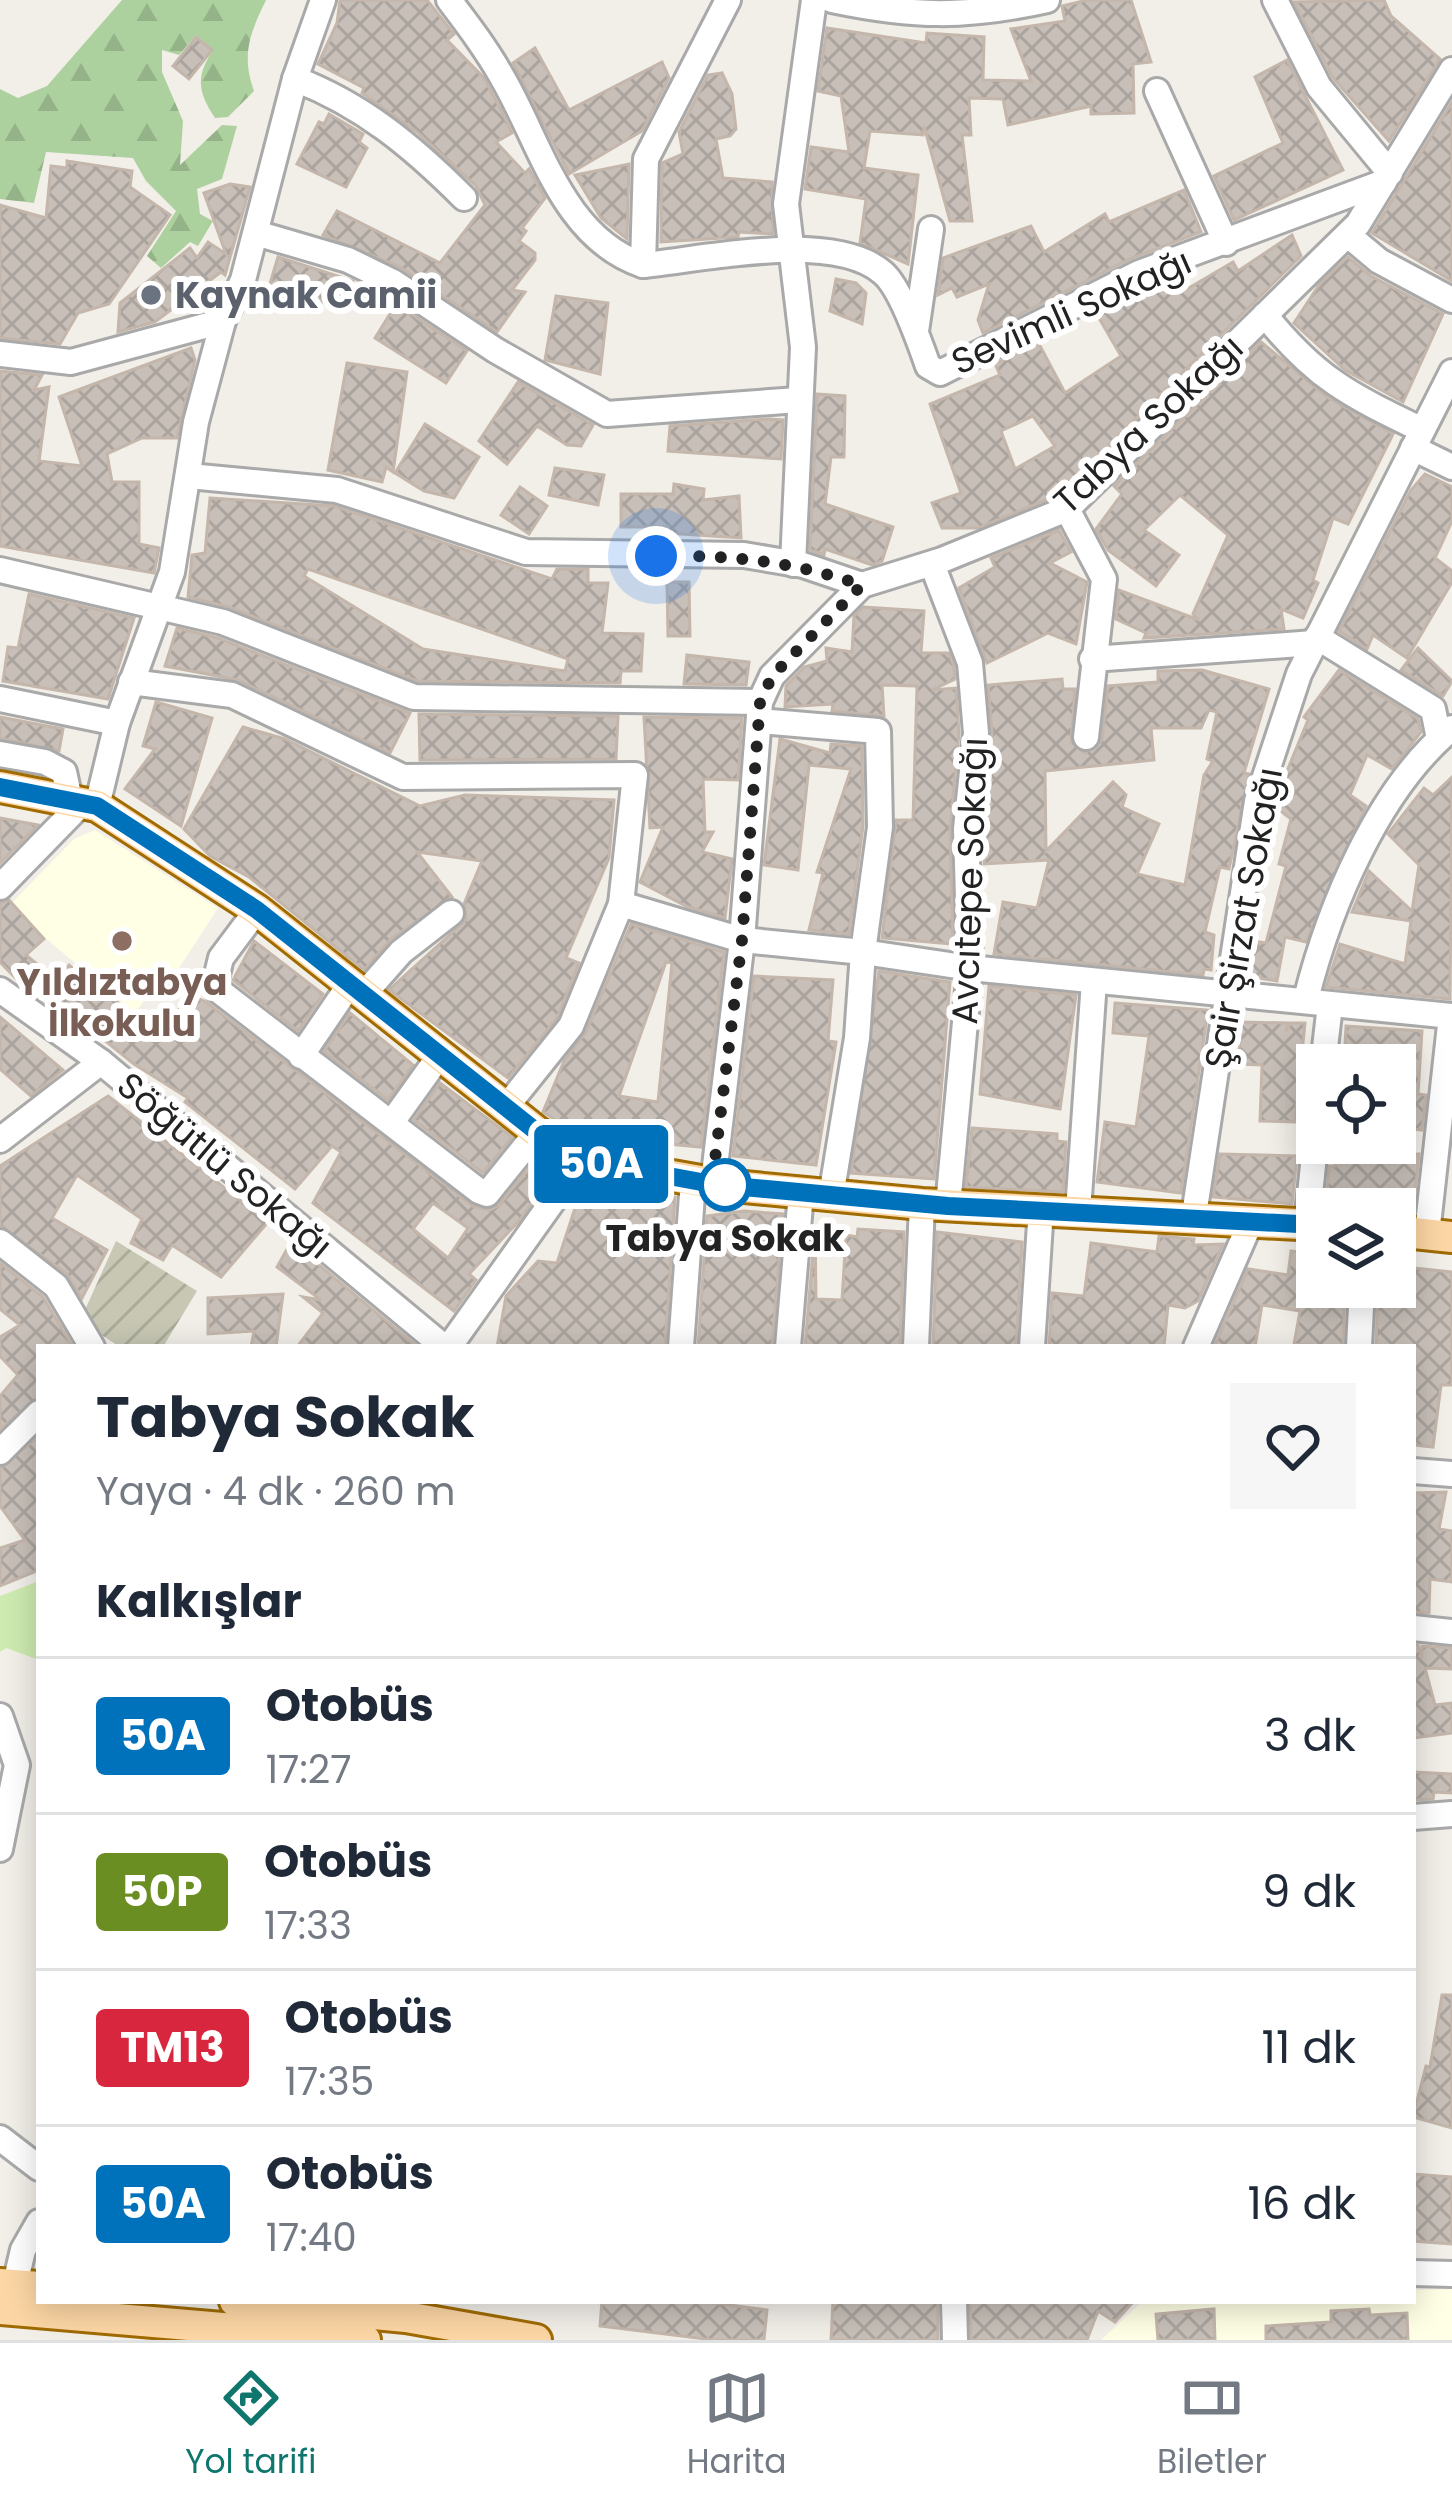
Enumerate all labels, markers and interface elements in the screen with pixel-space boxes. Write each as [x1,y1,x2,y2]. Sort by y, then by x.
street label: Sevimli Sokağı [943,236,1199,387]
place label: Kaynak Camii [175,270,437,321]
marker: Kaynak Camii [138,282,164,308]
street label: Tabya Sokağı [1042,323,1254,526]
your location [626,526,686,586]
street label: Avcıtepe Sokağı [939,737,1000,1025]
street label: Şair Şirzat Sokağı [1192,764,1295,1072]
marker: Yıldıztabya İlkokulu [109,928,135,954]
place label: Yıldıztabya İlkokulu [17,957,227,1049]
map controls [1296,1044,1416,1308]
button: locate [1296,1044,1416,1164]
street label: Söğütlü Sokağı [106,1060,343,1271]
line badge: 50A [532,1125,670,1203]
text: 50A [558,1134,644,1193]
marker: Tabya Sokak [700,1160,750,1210]
button: layers [1296,1188,1416,1308]
place label: Tabya Sokak [605,1213,845,1264]
text: Tabya Sokak [96,1377,474,1457]
button: heart [1230,1383,1356,1509]
text: Yaya · 4 dk · 260 m [96,1464,455,1519]
text: Kalkışlar [96,1570,302,1633]
text: Otobüs [266,1674,434,1737]
text: 3 dk [1264,1704,1356,1767]
text: 50A [120,1706,206,1765]
text: 17:27 [266,1742,351,1797]
text: Otobüs [264,1830,432,1893]
text: 9 dk [1262,1860,1356,1923]
text: 50P [122,1862,202,1921]
text: 17:33 [264,1898,352,1953]
text: Otobüs [285,1986,453,2049]
text: 11 dk [1262,2016,1356,2079]
text: TM13 [120,2018,225,2077]
text: 17:35 [285,2054,374,2109]
text: Otobüs [266,2142,434,2205]
text: 16 dk [1247,2172,1356,2235]
text: 50A [120,2174,206,2233]
text: 17:40 [266,2210,357,2265]
tab: Yol tarifi [185,2365,316,2487]
tab: Harita [687,2365,787,2487]
tab: Biletler [1157,2365,1267,2487]

